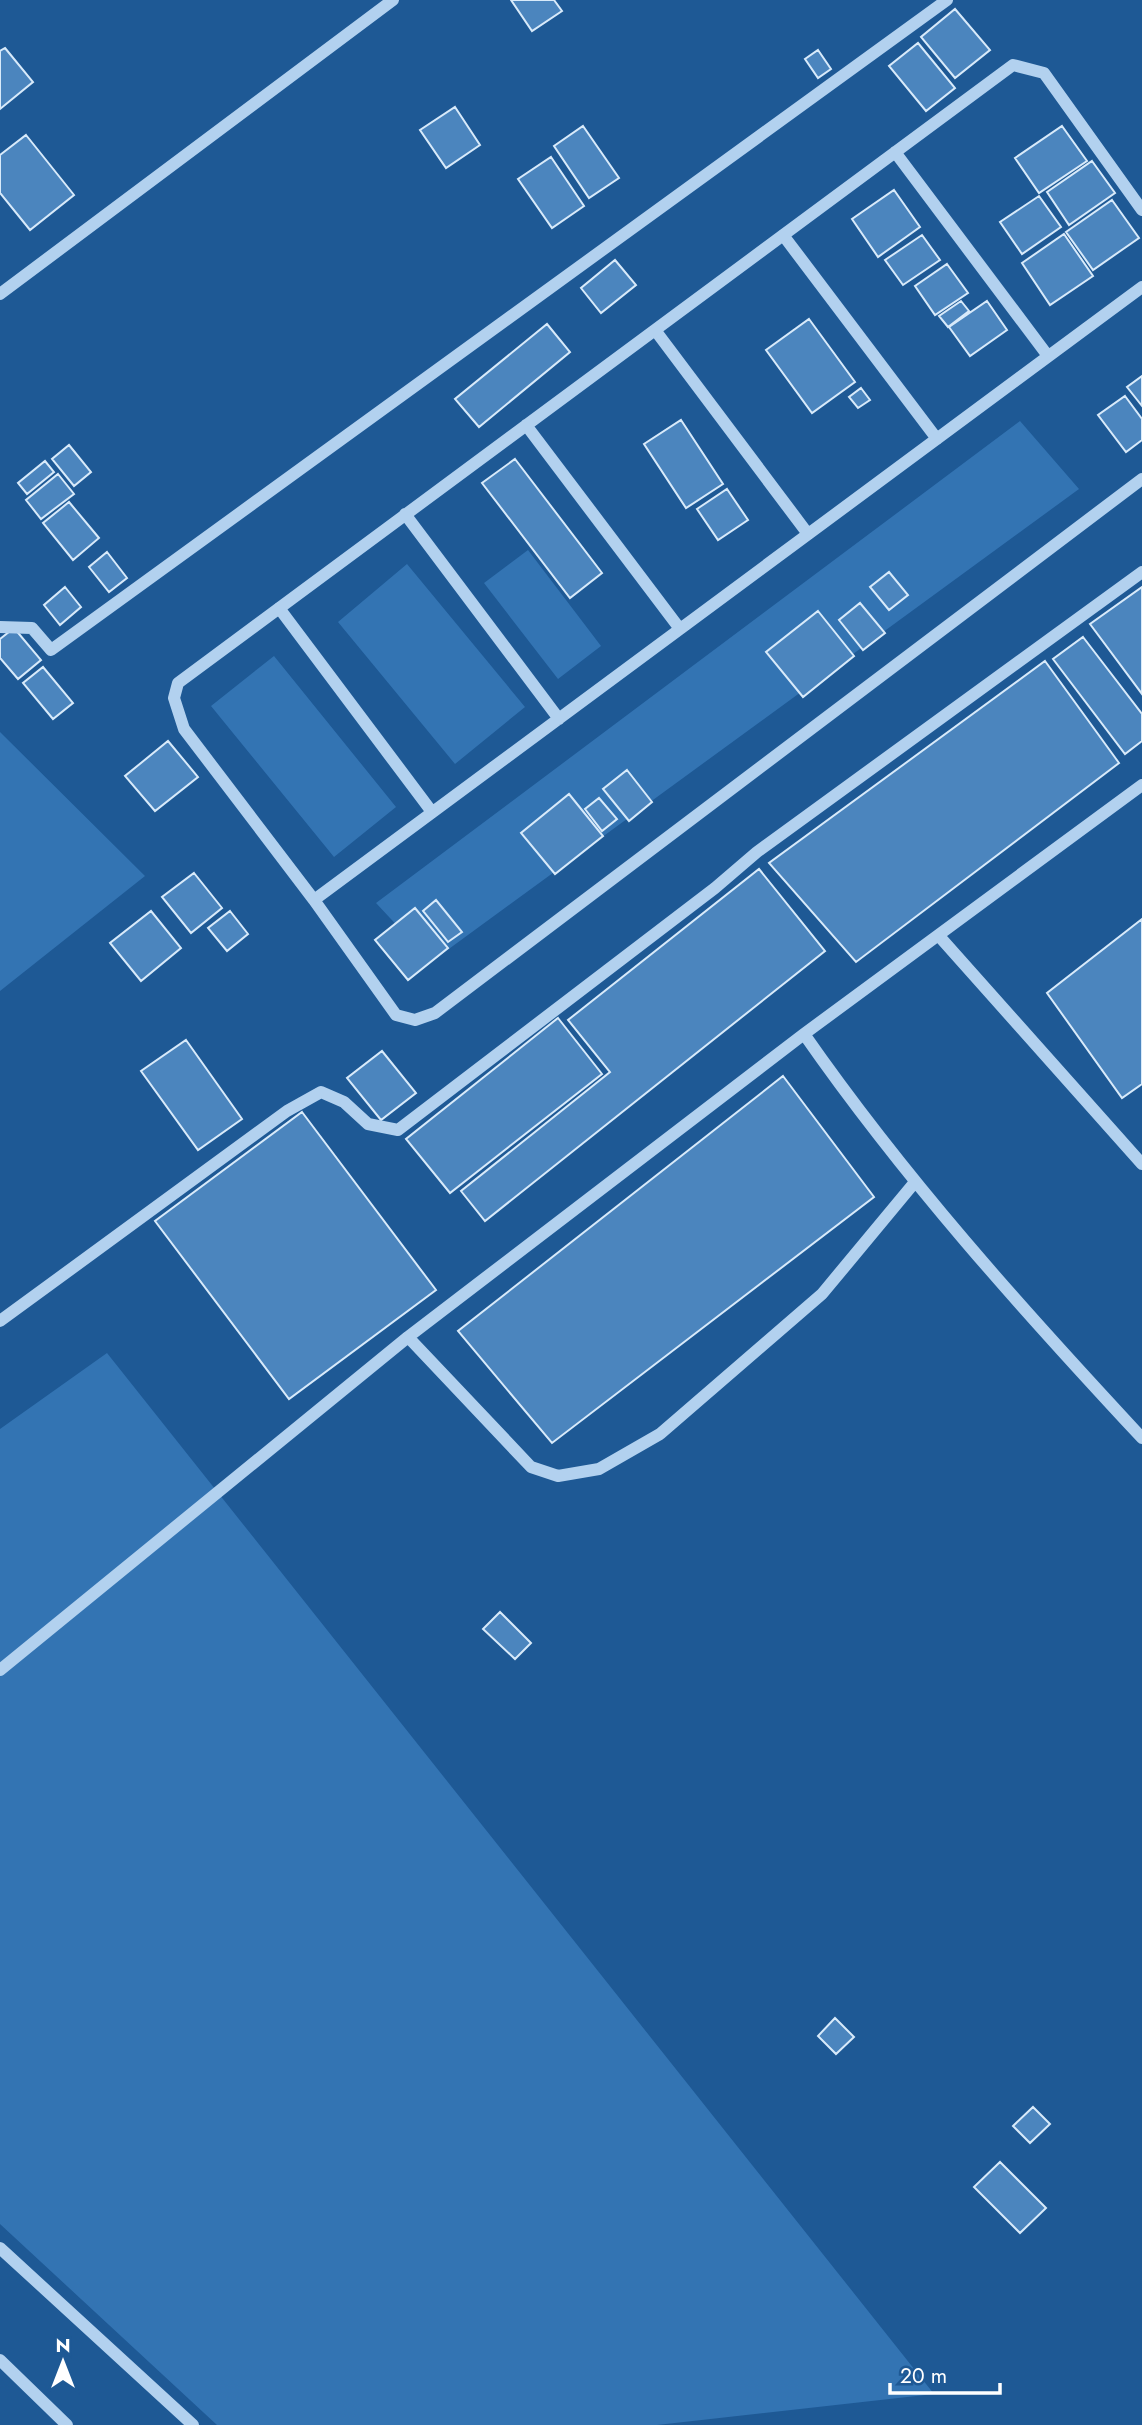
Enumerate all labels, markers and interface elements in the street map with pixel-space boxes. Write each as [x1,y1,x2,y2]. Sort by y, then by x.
north arrow [28,2327,98,2397]
text: N [55,2332,71,2359]
scale bar [890,2352,1000,2396]
text: 20 m [900,2361,947,2391]

